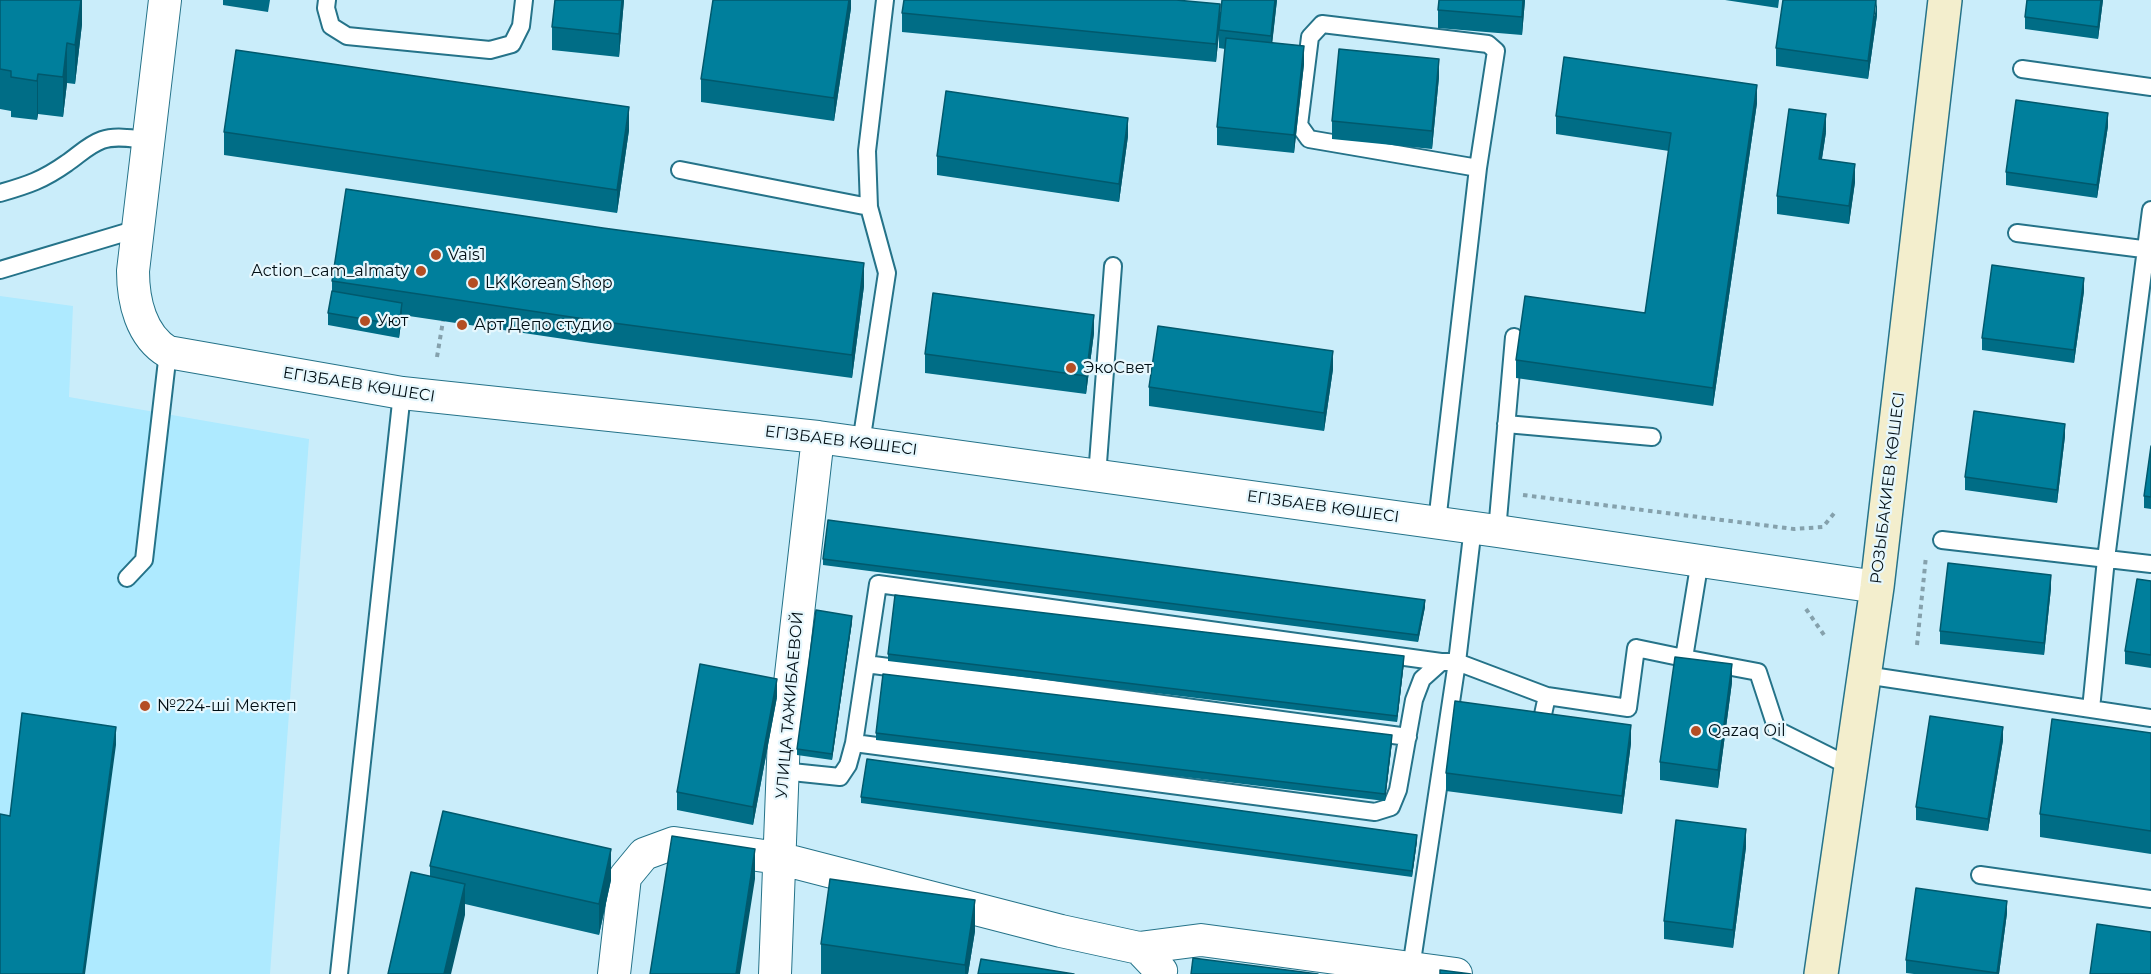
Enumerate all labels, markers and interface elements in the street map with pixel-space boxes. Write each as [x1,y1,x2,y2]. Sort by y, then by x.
place label: Vais1 [448,245,485,265]
marker: Vais1 [429,248,443,262]
place label: Action_cam_almaty [251,261,409,281]
marker: Action_cam_almaty [414,264,428,278]
place label: LK Korean Shop [485,273,613,293]
marker: LK Korean Shop [466,276,480,290]
place label: Уют [377,311,408,331]
marker: Уют [358,314,372,328]
place label: Арт Депо студио [474,315,612,335]
marker: Арт Депо студио [455,318,469,332]
place label: ЭкоСвет [1083,358,1152,378]
marker: ЭкоСвет [1064,361,1078,375]
street label: ЕГІЗБАЕВ КӨШЕСІ [282,363,436,407]
street label: РОЗЫБАКИЕВ КӨШЕСІ [1867,391,1909,585]
street label: ЕГІЗБАЕВ КӨШЕСІ [764,422,918,460]
street label: ЕГІЗБАЕВ КӨШЕСІ [1246,487,1400,527]
street label: УЛИЦА ТАЖИБАЕВОЙ [772,611,808,799]
place label: №224-ші Мектеп [157,696,297,716]
marker: №224-ші Мектеп [138,699,152,713]
place label: Qazaq Oil [1708,721,1786,741]
marker: Qazaq Oil [1689,724,1703,738]

